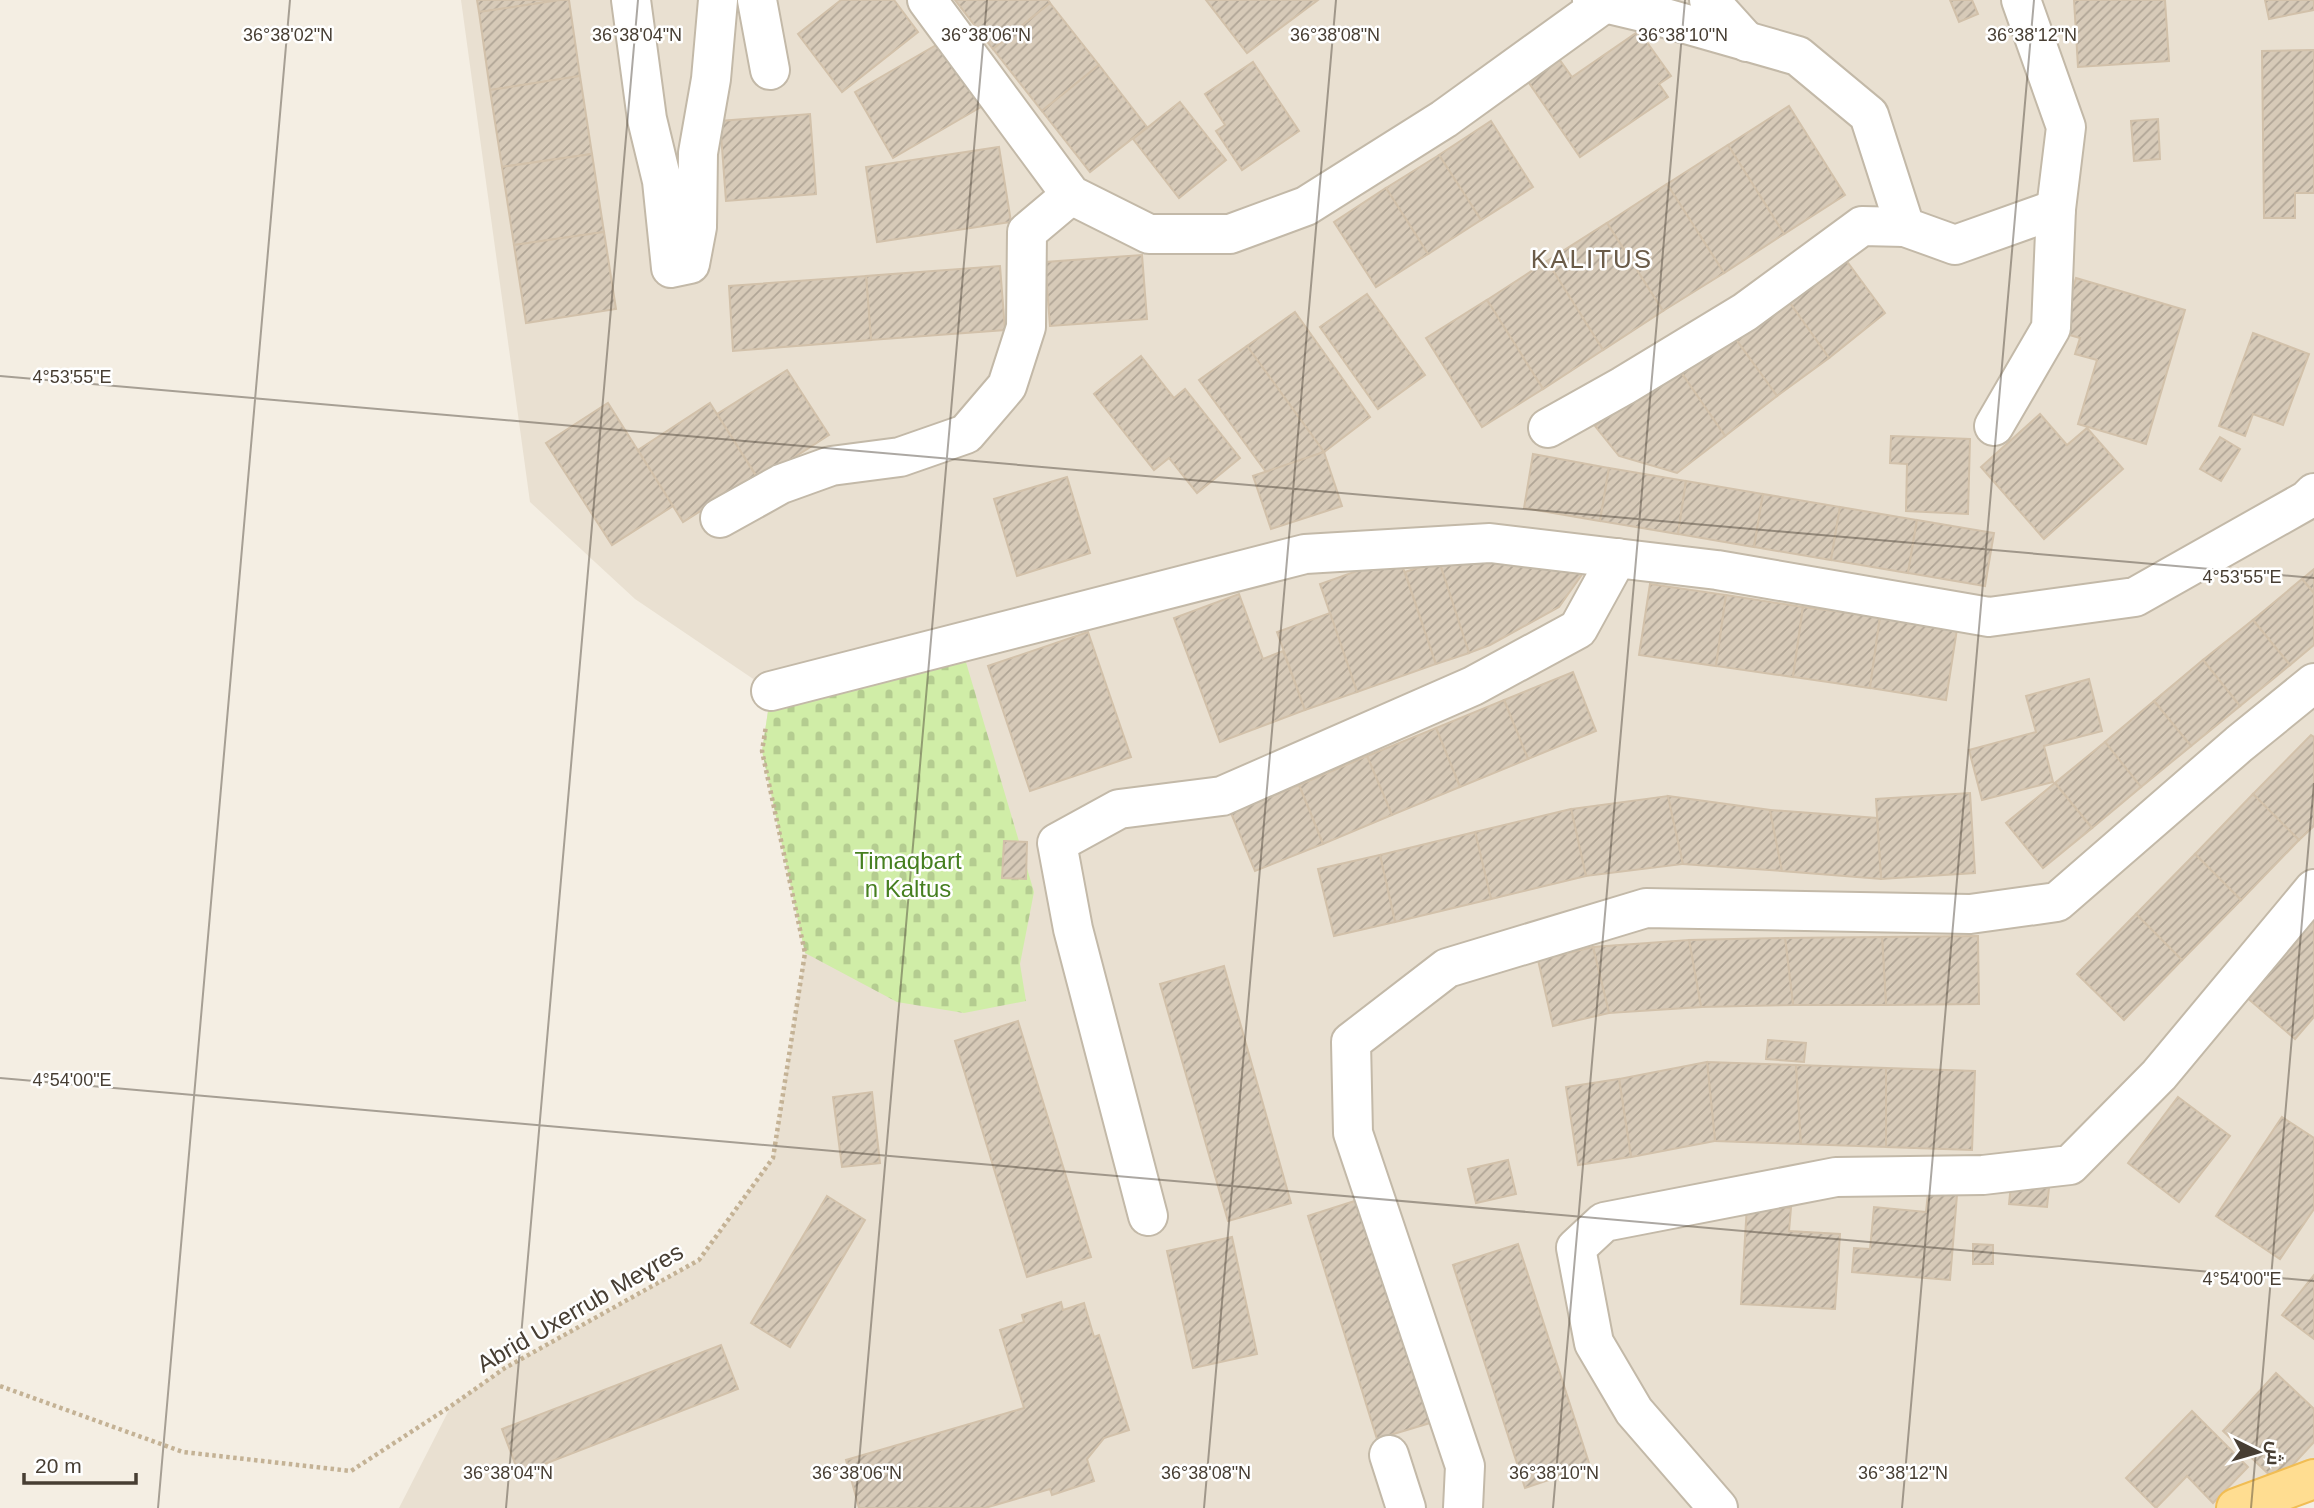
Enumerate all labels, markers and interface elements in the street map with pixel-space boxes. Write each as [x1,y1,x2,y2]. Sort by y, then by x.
text: 36°38'02"N [243,25,333,45]
text: 36°38'04"N [592,25,682,45]
text: 36°38'06"N [941,25,1031,45]
text: 36°38'08"N [1290,25,1380,45]
text: 36°38'10"N [1638,25,1728,45]
text: 36°38'12"N [1987,25,2077,45]
district label: KALITUS [1531,244,1653,274]
text: 4°53'55"E [32,367,112,387]
text: 4°53'55"E [2202,567,2282,587]
park label: Timaqbart n Kaltus [854,847,962,902]
text: 4°54'00"E [32,1070,112,1090]
street label: Abrid Uxerrub Meɣres [472,1238,688,1378]
text: 4°54'00"E [2202,1269,2282,1289]
north arrow [2223,1417,2293,1487]
text: ش [2262,1440,2286,1467]
scale bar [24,1442,136,1486]
text: 20 m [35,1454,82,1477]
text: 36°38'04"N [463,1463,553,1483]
text: 36°38'06"N [812,1463,902,1483]
text: 36°38'08"N [1161,1463,1251,1483]
text: 36°38'10"N [1509,1463,1599,1483]
text: 36°38'12"N [1858,1463,1948,1483]

